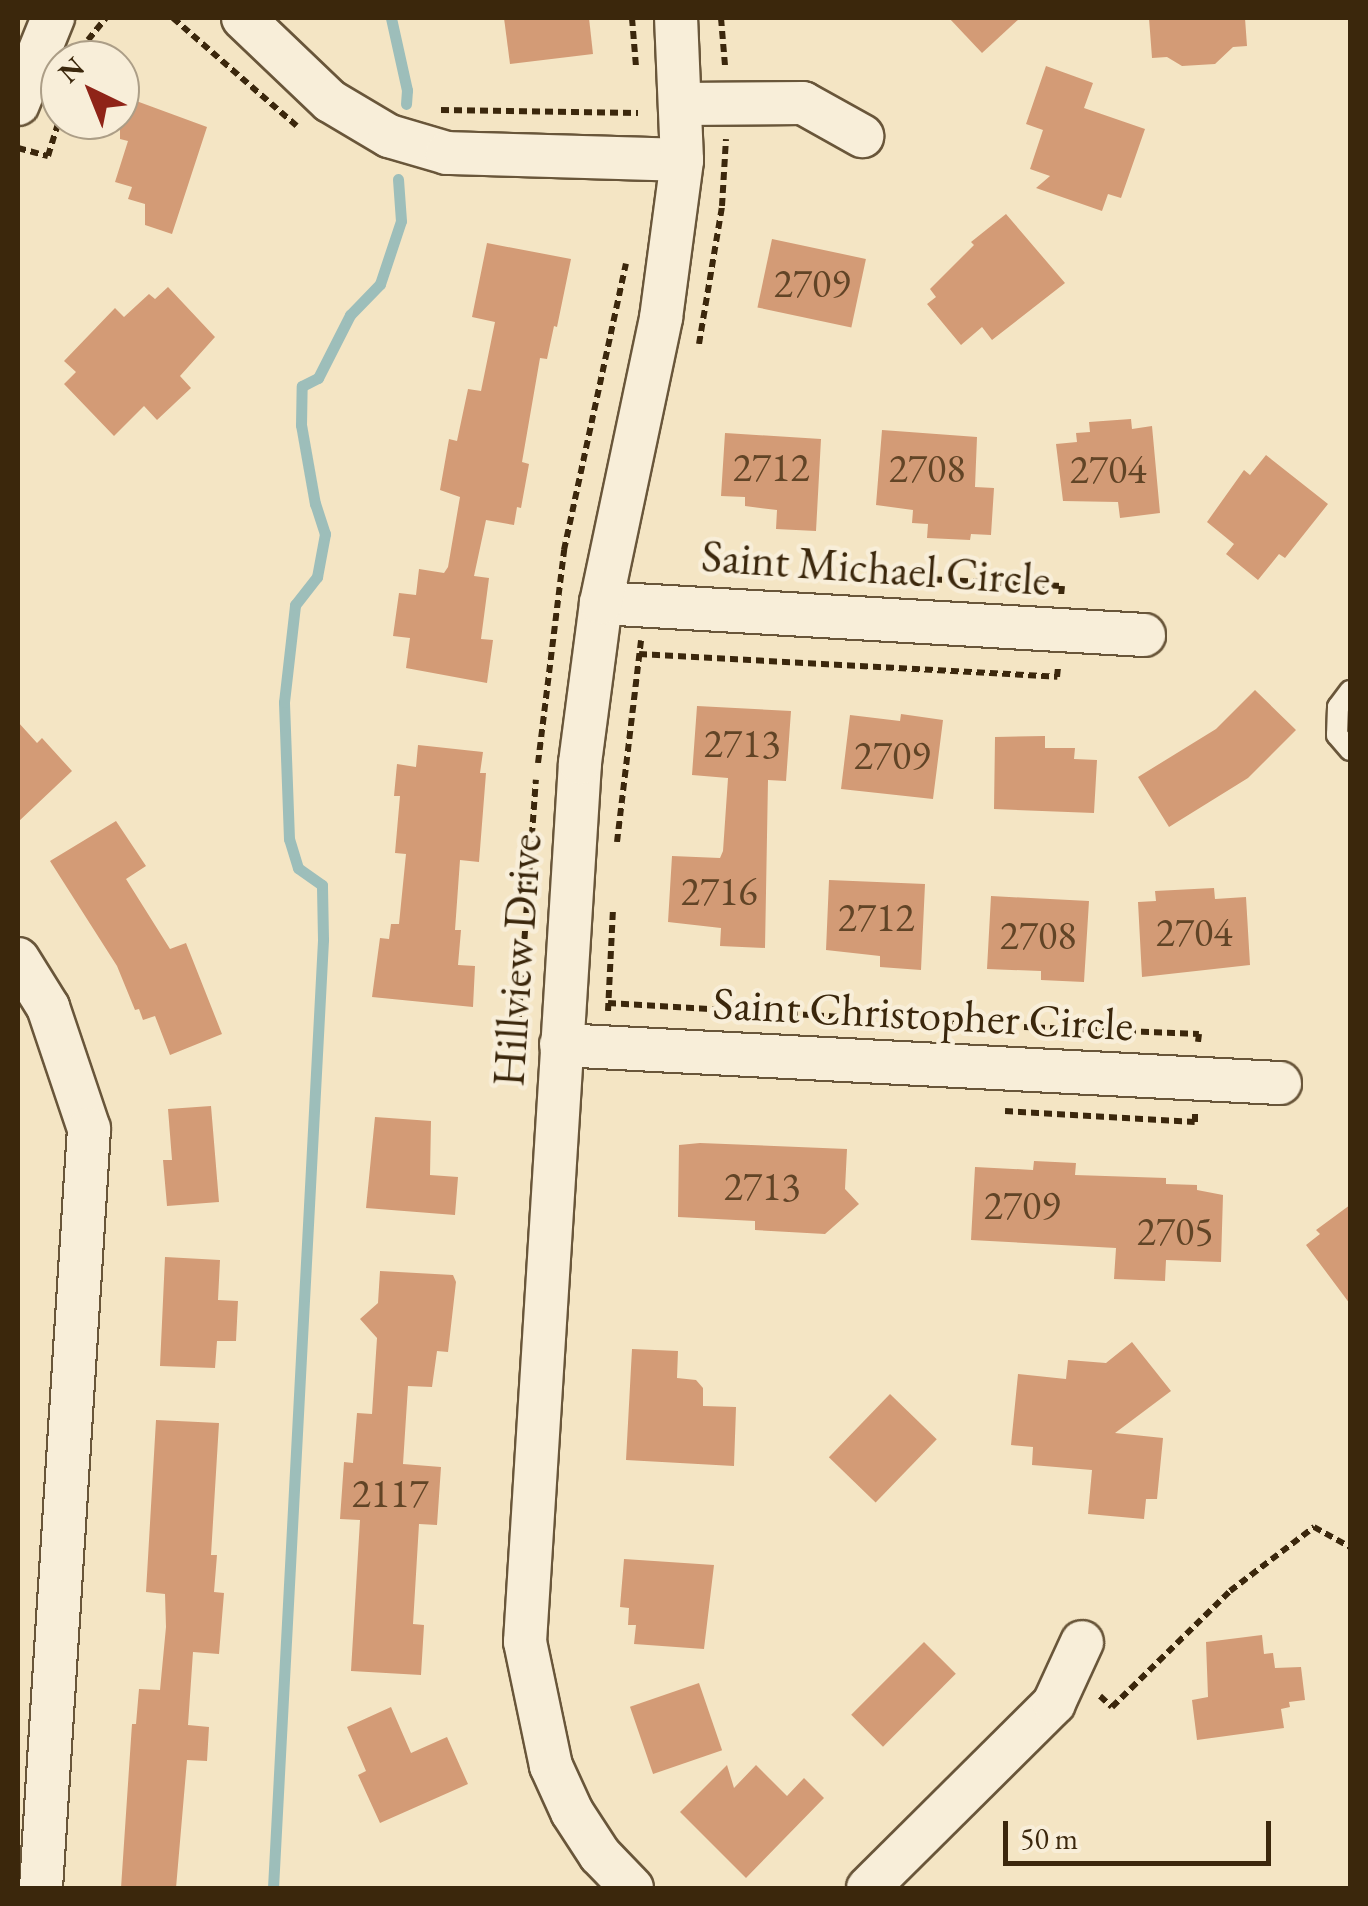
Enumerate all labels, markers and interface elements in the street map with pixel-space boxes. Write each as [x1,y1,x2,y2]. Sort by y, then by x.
north arrow [40,40,140,140]
text: N [50,49,91,90]
house number: 2709 [774,259,850,307]
house number: 2712 [733,443,809,491]
house number: 2708 [889,444,965,492]
house number: 2704 [1070,445,1146,493]
street label: Saint Michael Circle [700,529,1052,607]
house number: 2713 [704,719,780,767]
house number: 2709 [854,731,930,779]
street label: Hillview Drive [481,832,553,1088]
house number: 2716 [681,867,757,915]
house number: 2712 [838,893,914,941]
house number: 2704 [1156,908,1232,956]
house number: 2708 [1000,911,1076,959]
street label: Saint Christopher Circle [711,976,1135,1052]
house number: 2713 [724,1162,800,1210]
house number: 2709 [984,1181,1060,1229]
house number: 2705 [1137,1207,1213,1255]
house number: 2117 [352,1469,428,1517]
scale bar [1008,1801,1276,1863]
text: 50 m [1020,1819,1078,1858]

